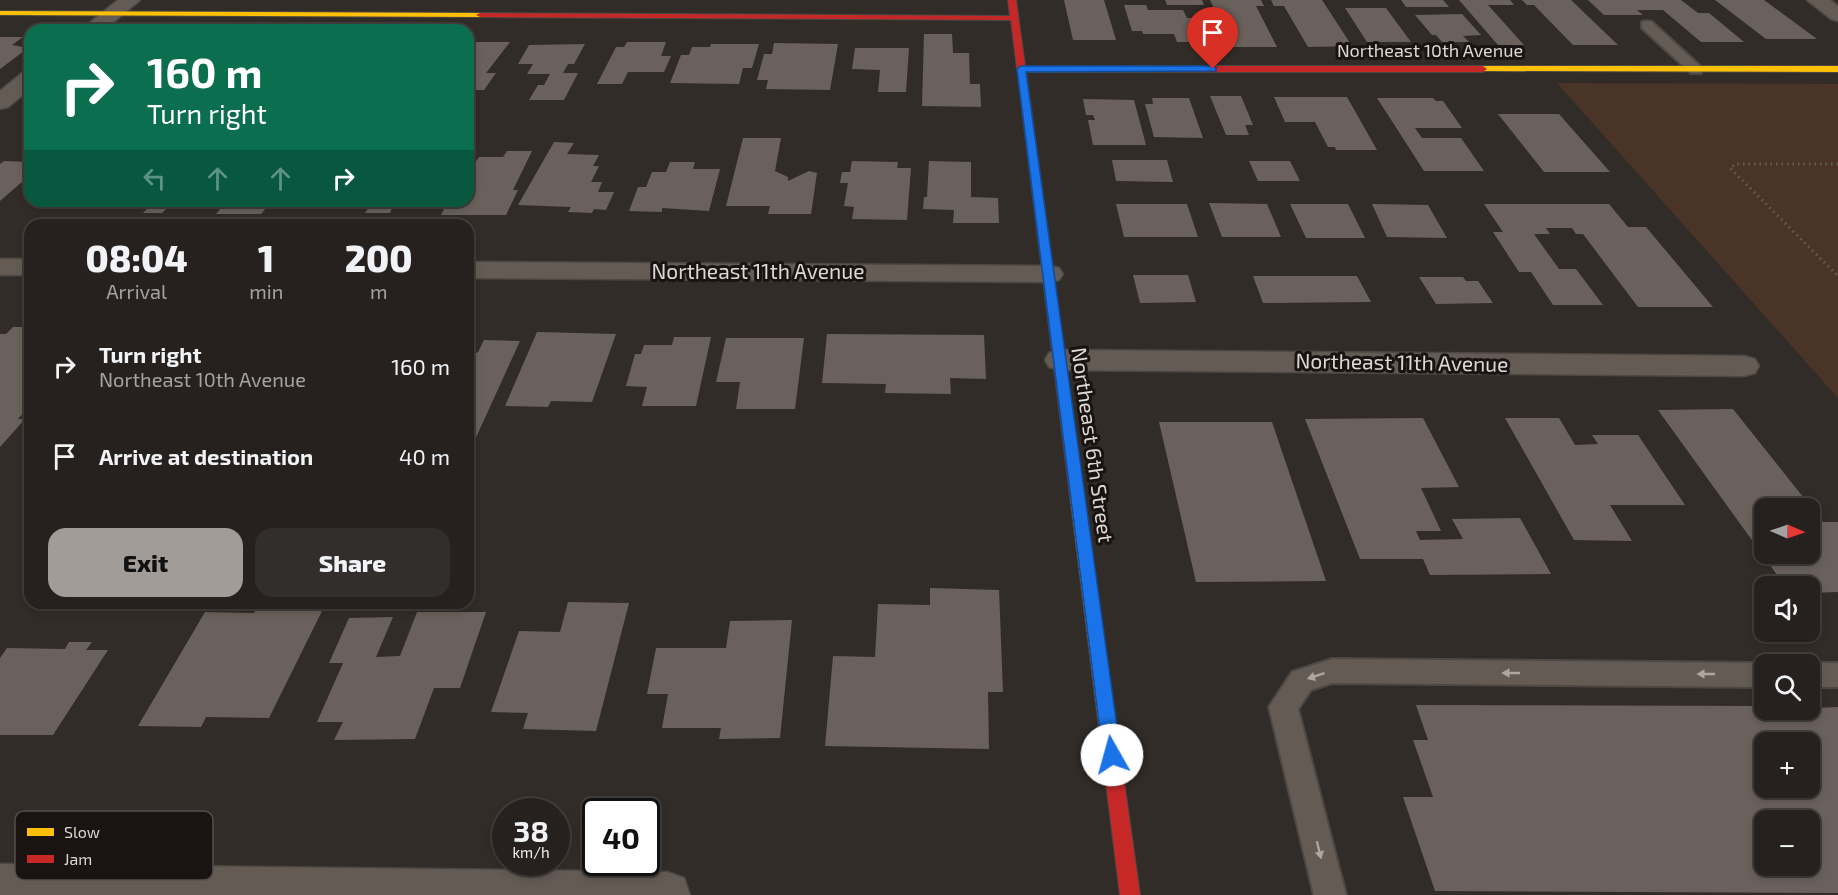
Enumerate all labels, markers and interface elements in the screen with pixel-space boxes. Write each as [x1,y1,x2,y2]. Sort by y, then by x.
pin [1187,7,1238,69]
icon: arrive [1196,16,1229,49]
street label: Northeast 10th Avenue [1337,39,1523,61]
text: 160 m [147,46,263,96]
icon: right [48,48,126,126]
text: Turn right [147,97,267,129]
icon: left [138,162,171,195]
icon: ahead [201,162,234,195]
icon: ahead [264,162,297,195]
icon: right [327,162,360,195]
text: 08:04 [85,236,188,279]
text: 1 [258,236,274,279]
text: 200 [345,236,413,279]
street label: Northeast 11th Avenue [652,258,864,283]
text: Arrival [106,279,167,303]
text: min [249,279,283,303]
text: m [370,279,387,303]
text: Turn right [99,341,201,367]
street label: Northeast 6th Street [1067,346,1120,544]
street label: Northeast 11th Avenue [1295,347,1509,376]
icon: right [48,350,81,383]
text: 160 m [391,353,450,379]
text: Northeast 10th Avenue [99,367,306,391]
icon: arrive [48,440,81,473]
text: Arrive at destination [99,443,313,469]
text: 40 m [399,443,450,469]
north arrow [1754,498,1820,564]
map controls [1754,498,1820,876]
button: Exit [48,528,243,597]
button: Share [255,528,450,597]
button: sound [1754,576,1820,642]
button: search [1754,654,1820,720]
one-way arrow [1501,668,1520,678]
one-way arrow [1696,669,1715,679]
one-way arrow [1307,672,1325,681]
position arrow [1080,723,1144,787]
button: + [1754,732,1820,798]
speed limit sign: 40 [582,798,660,876]
button: − [1754,810,1820,876]
legend [15,811,213,880]
text: 38 [513,812,549,848]
text: Slow [64,822,100,841]
one-way arrow [1315,841,1325,860]
text: km/h [512,843,550,861]
text: Jam [64,849,92,868]

